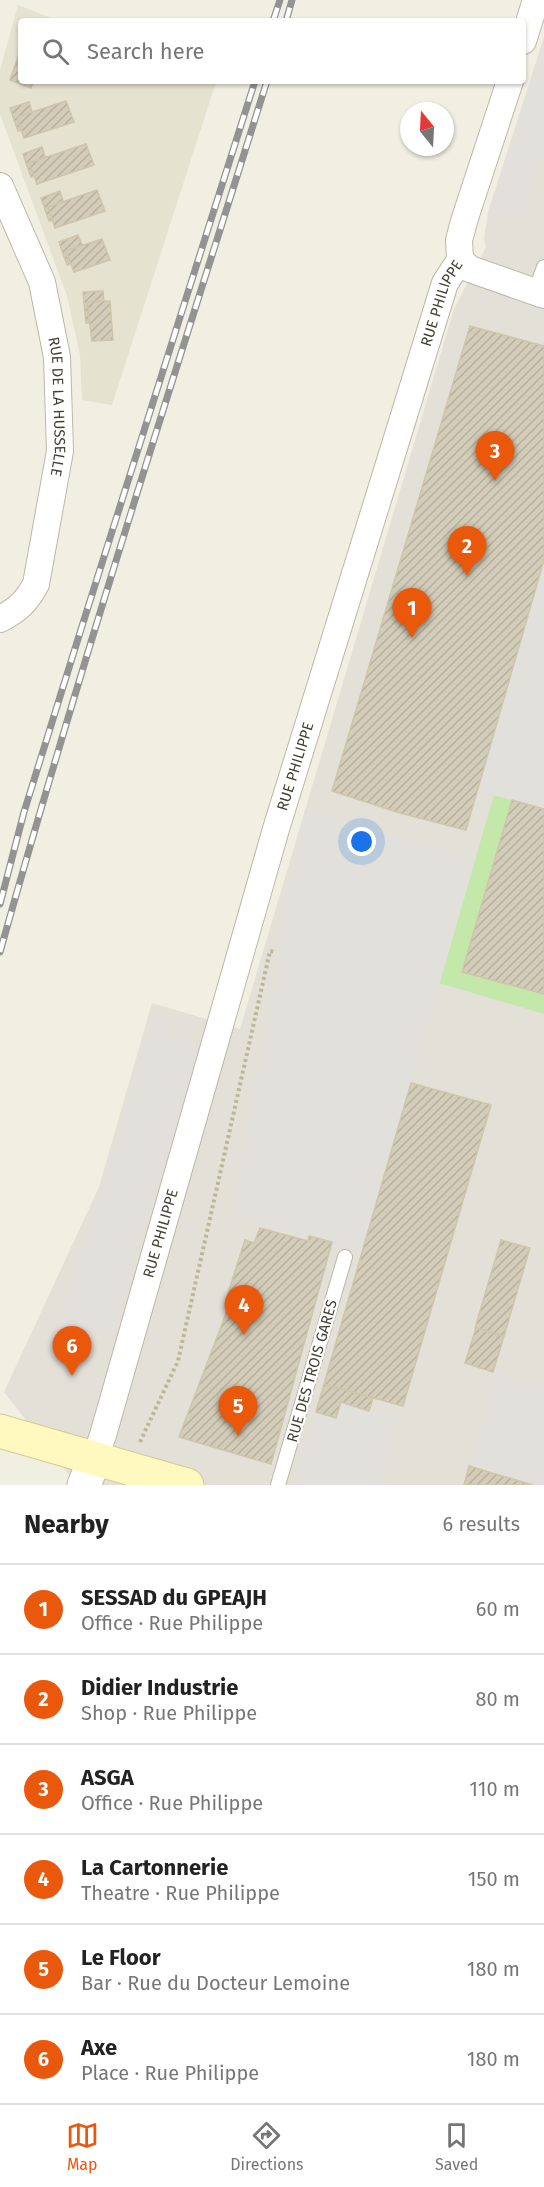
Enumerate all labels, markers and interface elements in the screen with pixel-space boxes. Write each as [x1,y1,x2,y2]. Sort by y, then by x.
search box [18,18,526,84]
icon: search [39,35,72,68]
text: Search here [87,38,205,65]
north arrow [400,102,454,156]
street label: RUE PHILIPPE [417,257,467,349]
street label: RUE DE LA HUSSELLE [44,335,69,478]
pin: 3 [476,432,514,481]
pin: 2 [448,526,486,576]
pin: 1 [392,588,432,638]
street label: RUE PHILIPPE [273,720,318,813]
your location [347,827,376,856]
street label: RUE PHILIPPE [139,1187,182,1280]
pin: 4 [224,1286,264,1335]
street label: RUE DES TROIS GARES [283,1298,341,1444]
pin: 6 [52,1326,92,1376]
pin: 5 [218,1386,258,1436]
text: Nearby [24,1509,109,1540]
text: 6 results [443,1512,520,1536]
text: SESSAD du GPEAJH [81,1584,267,1611]
text: 1 [39,1597,48,1621]
text: 60 m [476,1597,520,1621]
text: Office · Rue Philippe [81,1611,263,1635]
text: Didier Industrie [81,1674,238,1701]
text: 2 [38,1687,49,1711]
text: 80 m [475,1687,520,1711]
text: Shop · Rue Philippe [81,1701,257,1725]
text: ASGA [81,1764,134,1791]
text: 3 [38,1777,49,1801]
text: 110 m [469,1777,520,1801]
text: Office · Rue Philippe [81,1791,263,1815]
text: La Cartonnerie [81,1854,228,1881]
text: 4 [38,1867,49,1891]
text: 150 m [468,1867,520,1891]
text: Theatre · Rue Philippe [81,1881,280,1905]
text: Le Floor [81,1944,161,1971]
text: 5 [38,1957,49,1981]
text: 180 m [467,1957,520,1981]
text: Bar · Rue du Docteur Lemoine [81,1971,350,1995]
text: Axe [81,2034,117,2061]
text: 6 [38,2047,49,2071]
text: 180 m [467,2047,520,2071]
text: Place · Rue Philippe [81,2061,259,2085]
tab: Map [66,2119,99,2174]
tab: Directions [230,2119,304,2174]
tab: Saved [435,2119,478,2174]

